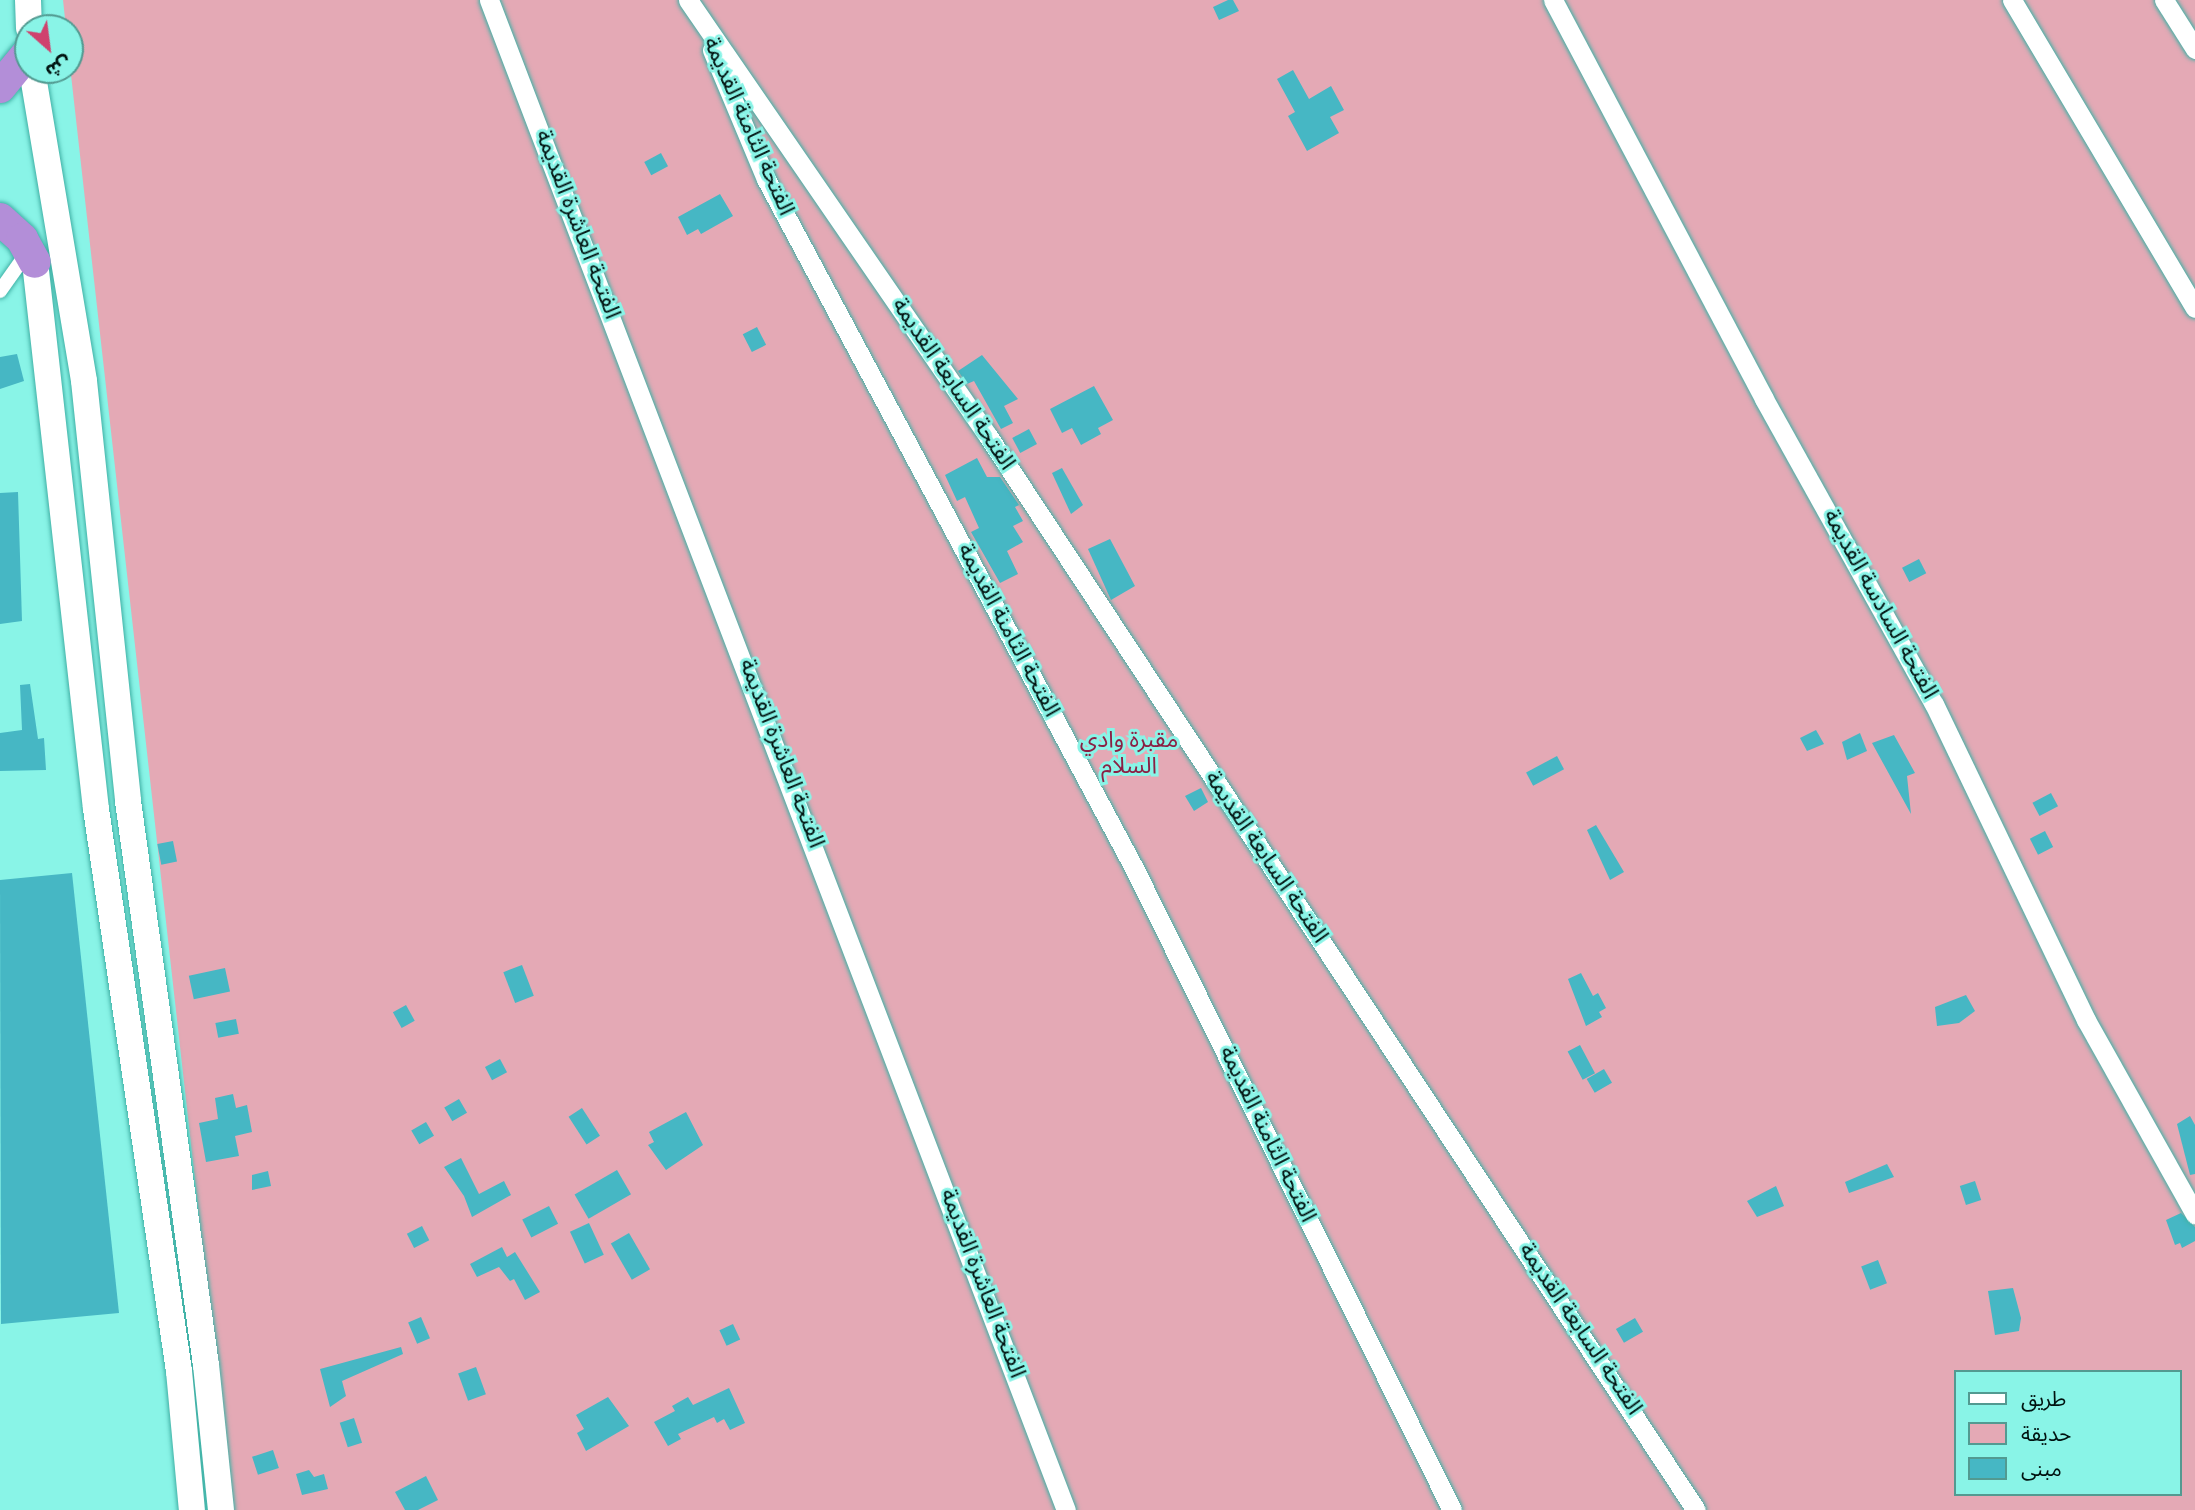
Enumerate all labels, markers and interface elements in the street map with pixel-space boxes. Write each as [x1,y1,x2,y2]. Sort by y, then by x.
north arrow [14,14,84,84]
street label: الفتحة الثامنة القديمة [695,34,799,220]
text: ش [41,49,75,82]
street label: الفتحة العاشرة القديمة [527,127,625,323]
street label: الفتحة السابعة القديمة [884,294,1020,476]
street label: الفتحة السادسة القديمة [1815,505,1943,705]
street label: الفتحة الثامنة القديمة [950,540,1064,722]
street label: الفتحة العاشرة القديمة [731,656,829,852]
park label: مقبرة وادي السلام [1080,728,1178,782]
street label: الفتحة السابعة القديمة [1197,767,1333,949]
street label: الفتحة الثامنة القديمة [1211,1043,1321,1227]
street label: الفتحة العاشرة القديمة [932,1186,1030,1382]
street label: الفتحة السابعة القديمة [1511,1239,1647,1421]
legend [1954,1370,2181,1496]
text: طريق [2021,1387,2066,1414]
text: حديقة [2021,1422,2071,1449]
text: مبنى [2021,1457,2062,1484]

